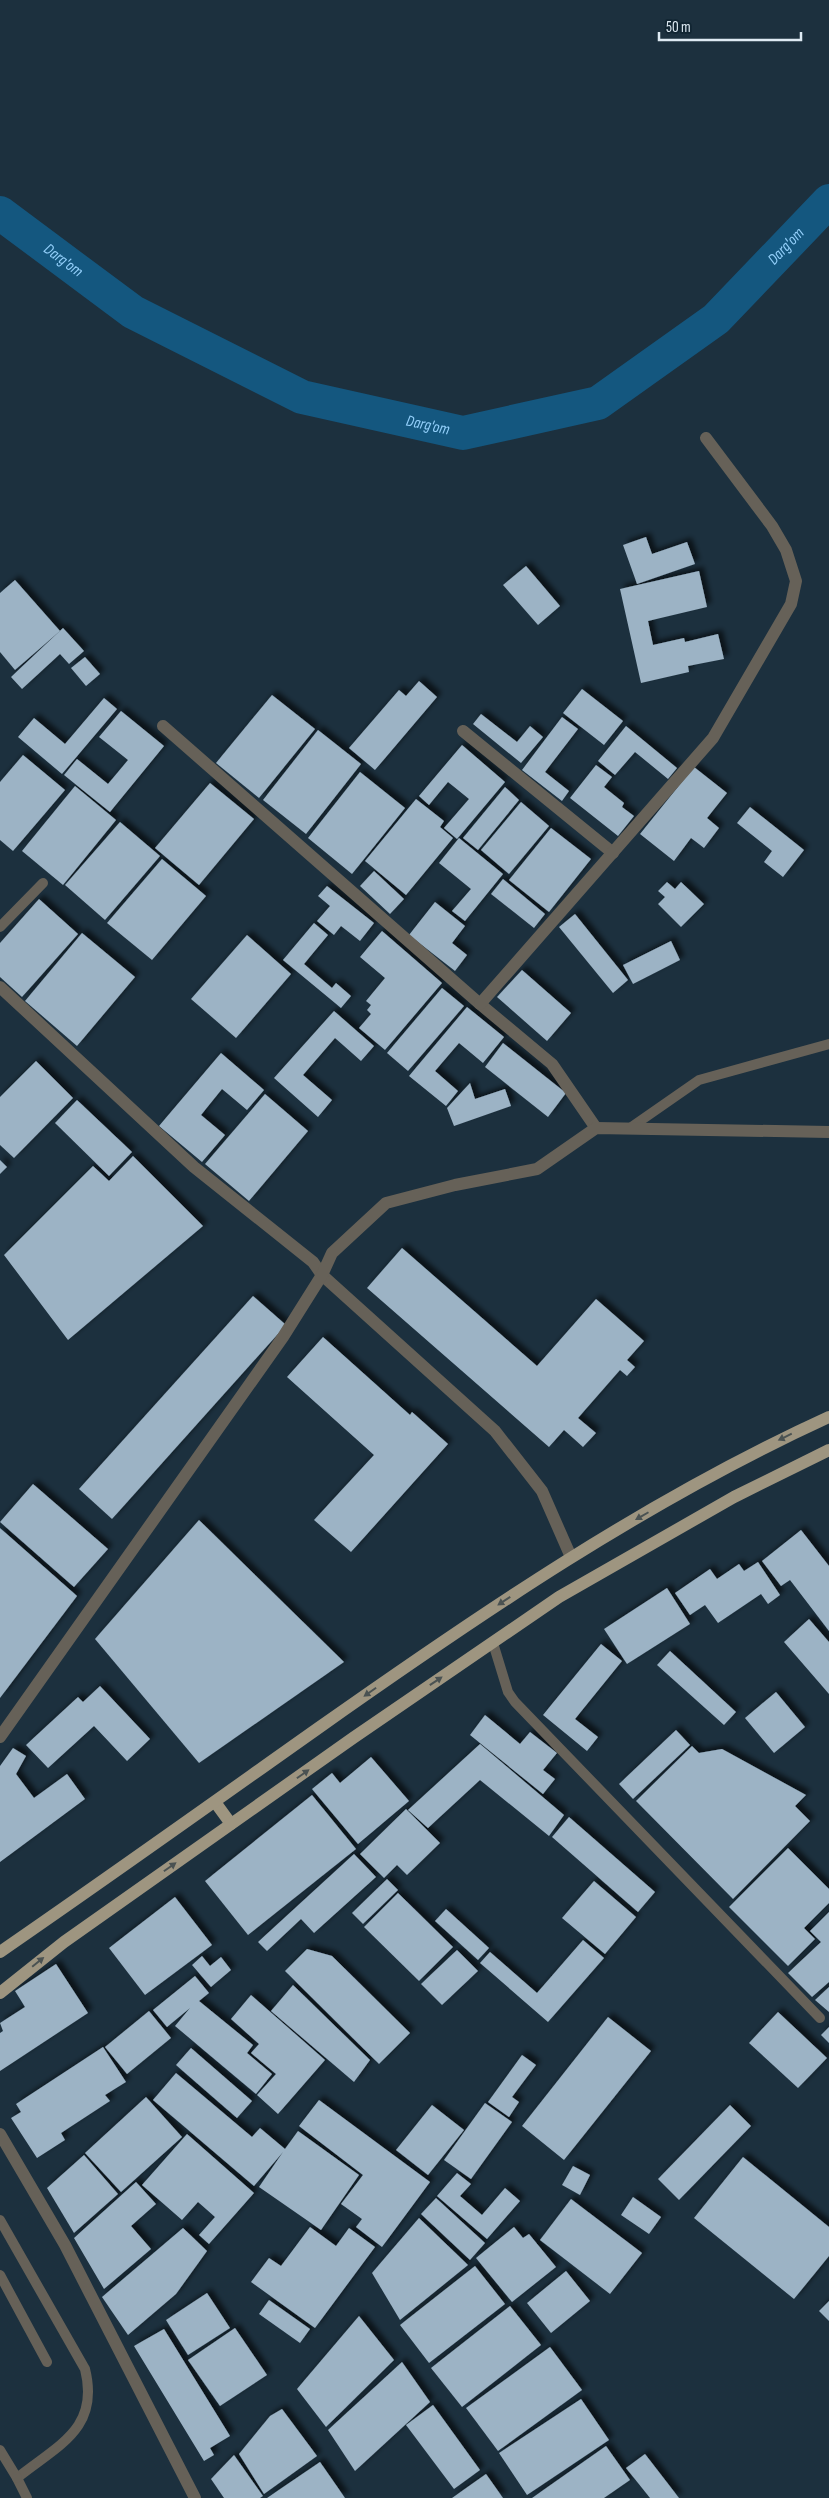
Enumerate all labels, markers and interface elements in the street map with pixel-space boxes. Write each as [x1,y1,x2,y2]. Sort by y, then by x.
scale bar [659,10,802,42]
text: 50 m [666,18,691,37]
water label: Darg'om [764,224,808,269]
water label: Darg'om [40,239,87,281]
water label: Darg'om [404,411,451,439]
one-way arrow [778,1433,792,1441]
one-way arrow [636,1511,649,1520]
one-way arrow [497,1596,511,1606]
one-way arrow [430,1676,443,1686]
one-way arrow [363,1687,376,1697]
one-way arrow [296,1768,309,1779]
one-way arrow [163,1862,177,1872]
one-way arrow [31,1957,44,1968]

